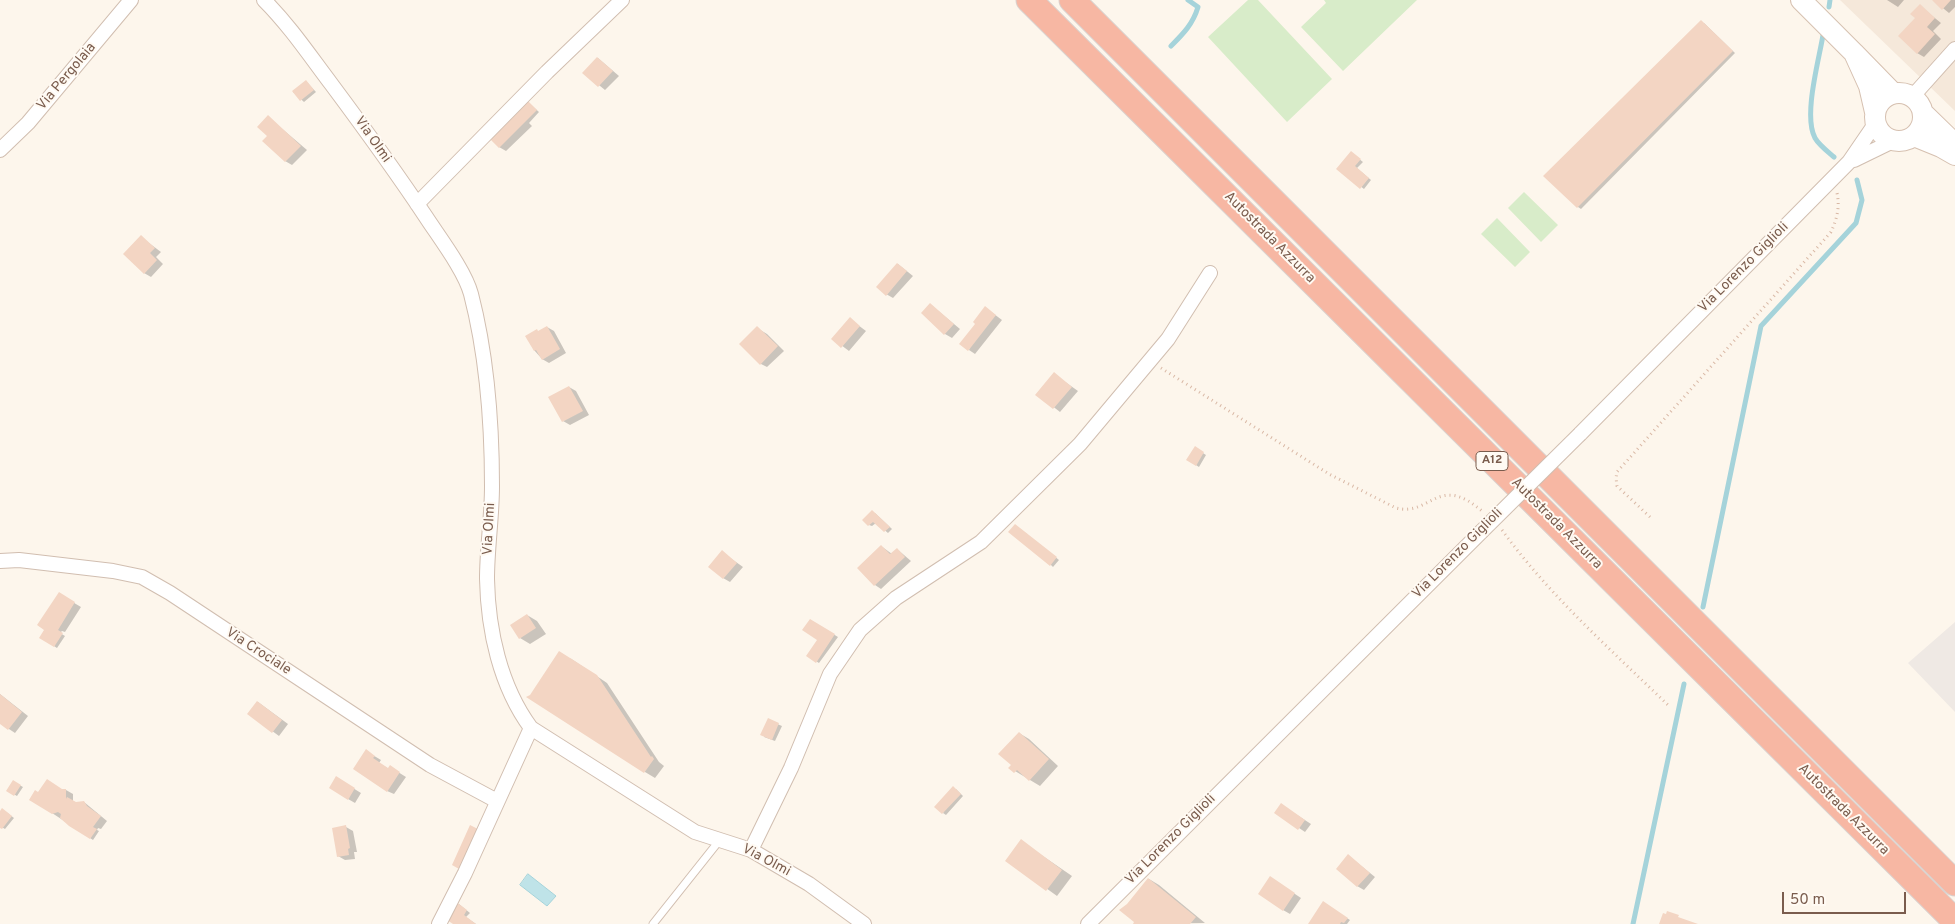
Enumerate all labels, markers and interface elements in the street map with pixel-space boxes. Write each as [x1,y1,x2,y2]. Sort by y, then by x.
street label: Via Pergolaia [34,40,100,114]
street label: Via Olmi [350,114,394,166]
street label: Autostrada Azzurra [1220,189,1318,287]
street label: Via Lorenzo Giglioli [1695,219,1793,317]
road number: A12 [1476,452,1508,471]
street label: Autostrada Azzurra [1507,475,1605,573]
street label: Via Olmi [480,502,500,556]
street label: Via Lorenzo Giglioli [1409,505,1507,603]
street label: Via Crociale [222,625,294,679]
street label: Autostrada Azzurra [1794,761,1892,859]
street label: Via Lorenzo Giglioli [1122,791,1220,889]
street label: Via Olmi [739,841,793,881]
scale bar [1785,882,1909,914]
text: 50 m [1790,891,1825,910]

